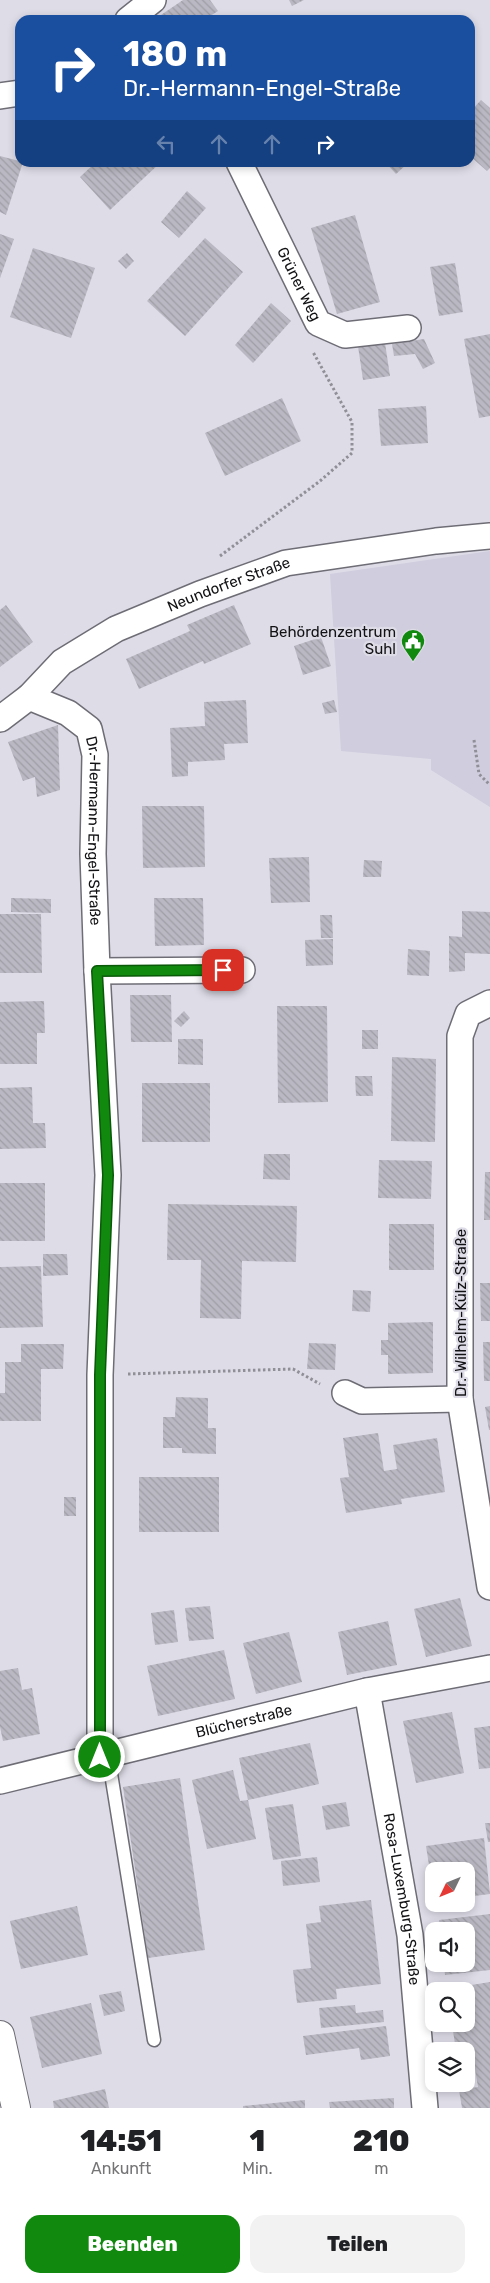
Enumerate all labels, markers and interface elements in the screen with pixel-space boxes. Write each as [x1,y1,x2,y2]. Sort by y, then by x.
text: 180 m [123,33,227,75]
icon: right [40,35,105,100]
text: Dr.-Hermann-Engel-Straße [123,75,401,102]
icon: left [152,130,180,158]
icon: ahead [205,130,233,158]
icon: ahead [258,130,286,158]
icon: right [311,130,339,158]
street label: Grüner Weg [273,244,325,324]
street label: Neundorfer Straße [165,553,292,616]
place label: Behördenzentrum Suhl [269,623,396,658]
public building icon: Behördenzentrum Suhl [400,628,426,662]
street label: Dr.-Hermann-Engel-Straße [82,734,104,926]
pin [202,949,244,991]
icon: arrive [209,956,237,984]
street label: Dr.-Wilhelm-Külz-Straße [452,1229,470,1397]
street label: Blücherstraße [194,1701,294,1742]
position arrow [73,1730,125,1782]
street label: Rosa-Luxemburg-Straße [380,1811,423,1986]
north arrow [425,1862,475,1912]
map controls [425,1862,475,2092]
button: sound [425,1922,475,1972]
button: search [425,1982,475,2032]
button: layers [425,2042,475,2092]
text: 14:51 [80,2123,162,2159]
text: 1 [250,2123,265,2159]
text: 210 [353,2123,410,2159]
text: Ankunft [91,2159,151,2178]
text: Min. [242,2159,273,2178]
text: m [374,2159,388,2178]
button: Beenden [25,2215,240,2273]
button: Teilen [250,2215,465,2273]

